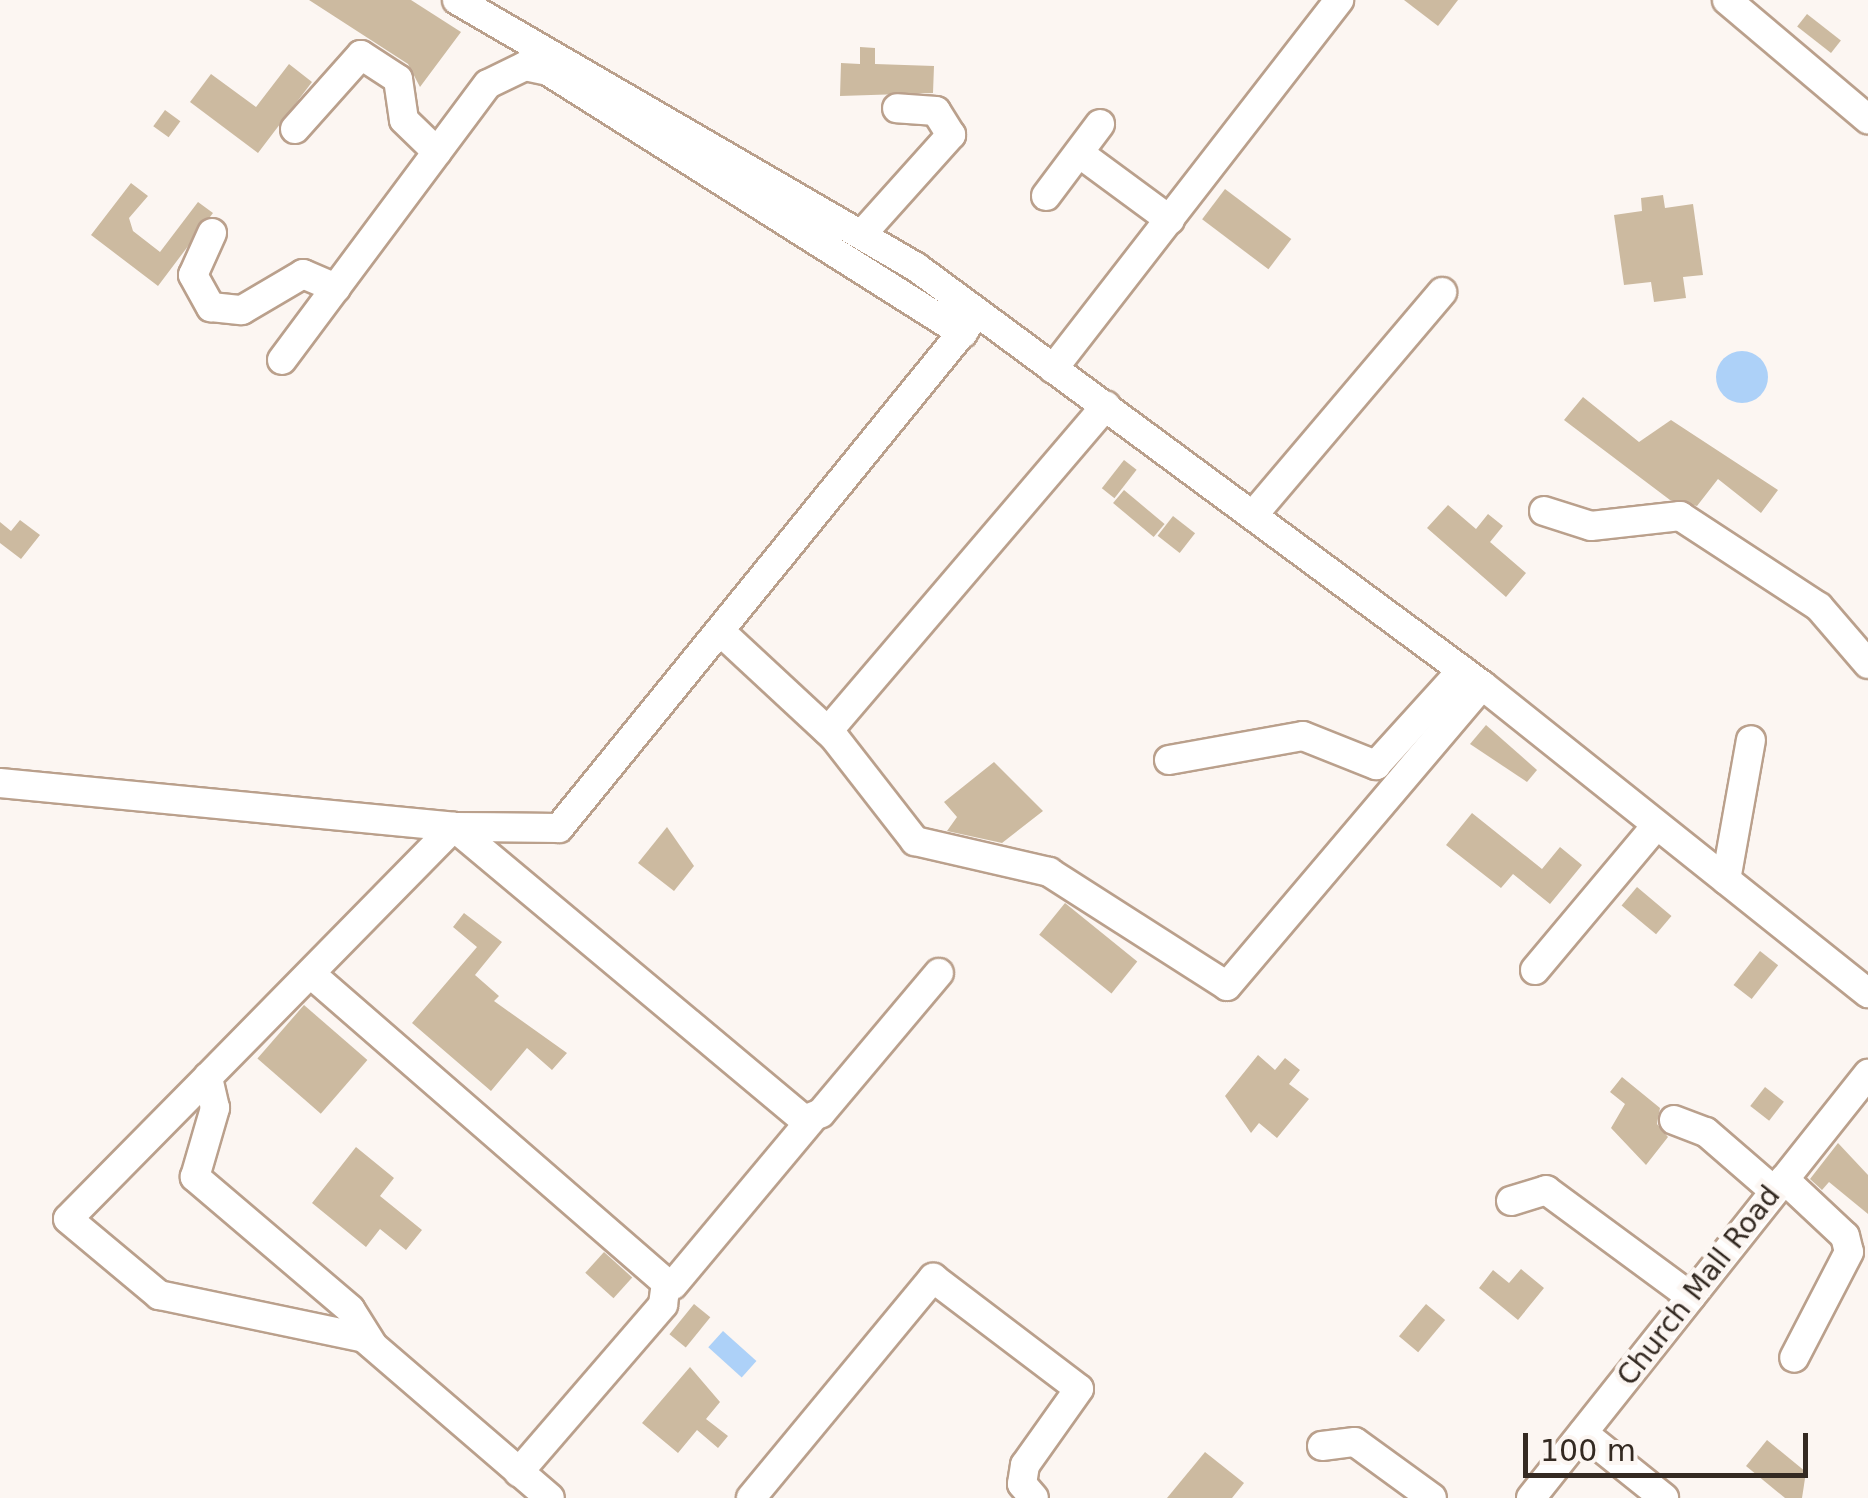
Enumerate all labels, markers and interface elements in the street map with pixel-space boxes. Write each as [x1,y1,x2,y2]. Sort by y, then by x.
street label: Church Mall Road [1611,1180,1787,1392]
scale bar [1528,1413,1813,1475]
text: 100 m [1540,1433,1636,1468]

